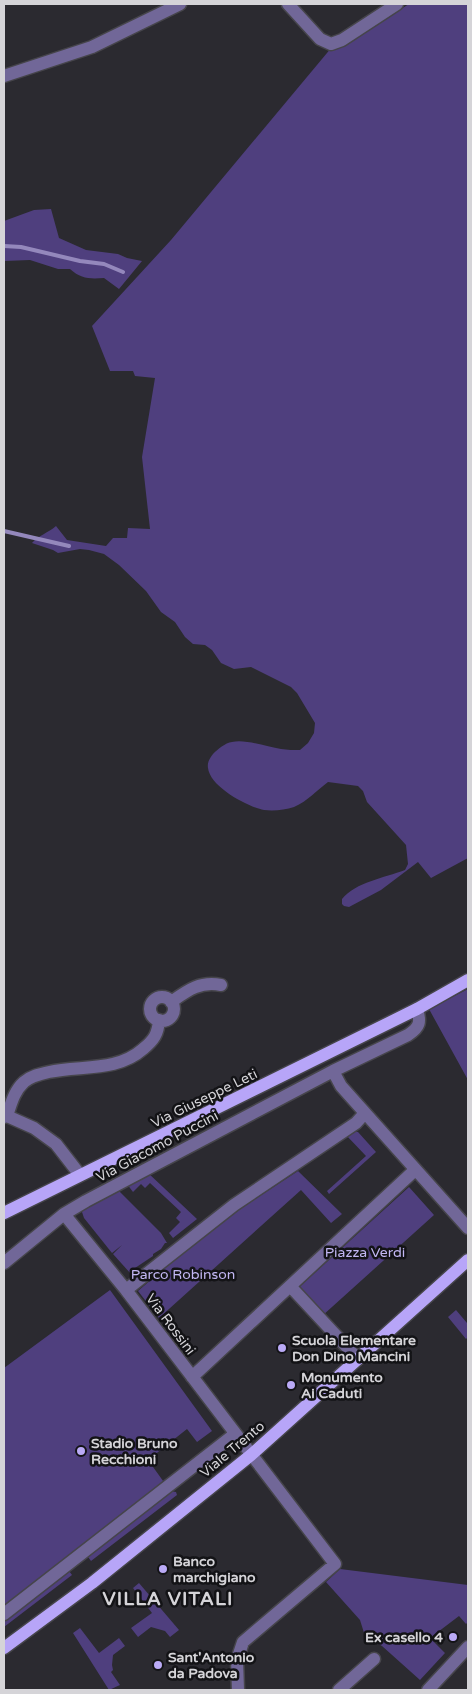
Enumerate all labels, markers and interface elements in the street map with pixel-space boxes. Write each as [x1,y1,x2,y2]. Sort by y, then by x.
street label: Via Giuseppe Leti [148,1065,260,1131]
street label: Via Giacomo Puccini [93,1107,221,1186]
park label: Piazza Verdi [325,1244,405,1261]
park label: Parco Robinson [131,1266,235,1283]
street label: Via Rossini [142,1290,199,1358]
place label: Scuola Elementare Don Dino Mancini [292,1332,416,1365]
marker: Scuola Elementare Don Dino Mancini [276,1342,288,1354]
place label: Monumento Ai Caduti [301,1369,383,1402]
marker: Monumento Ai Caduti [285,1379,297,1391]
street label: Viale Trento [197,1418,268,1481]
place label: Stadio Bruno Recchioni [91,1435,178,1468]
marker: Stadio Bruno Recchioni [75,1445,87,1457]
place label: Banco marchigiano [173,1553,256,1586]
marker: Banco marchigiano [157,1563,169,1575]
district label: VILLA VITALI [103,1588,233,1610]
place label: Ex casello 4 [365,1629,443,1646]
marker: Ex casello 4 [447,1631,459,1643]
place label: Sant'Antonio da Padova [168,1649,255,1682]
marker: Sant'Antonio da Padova [152,1659,164,1671]

